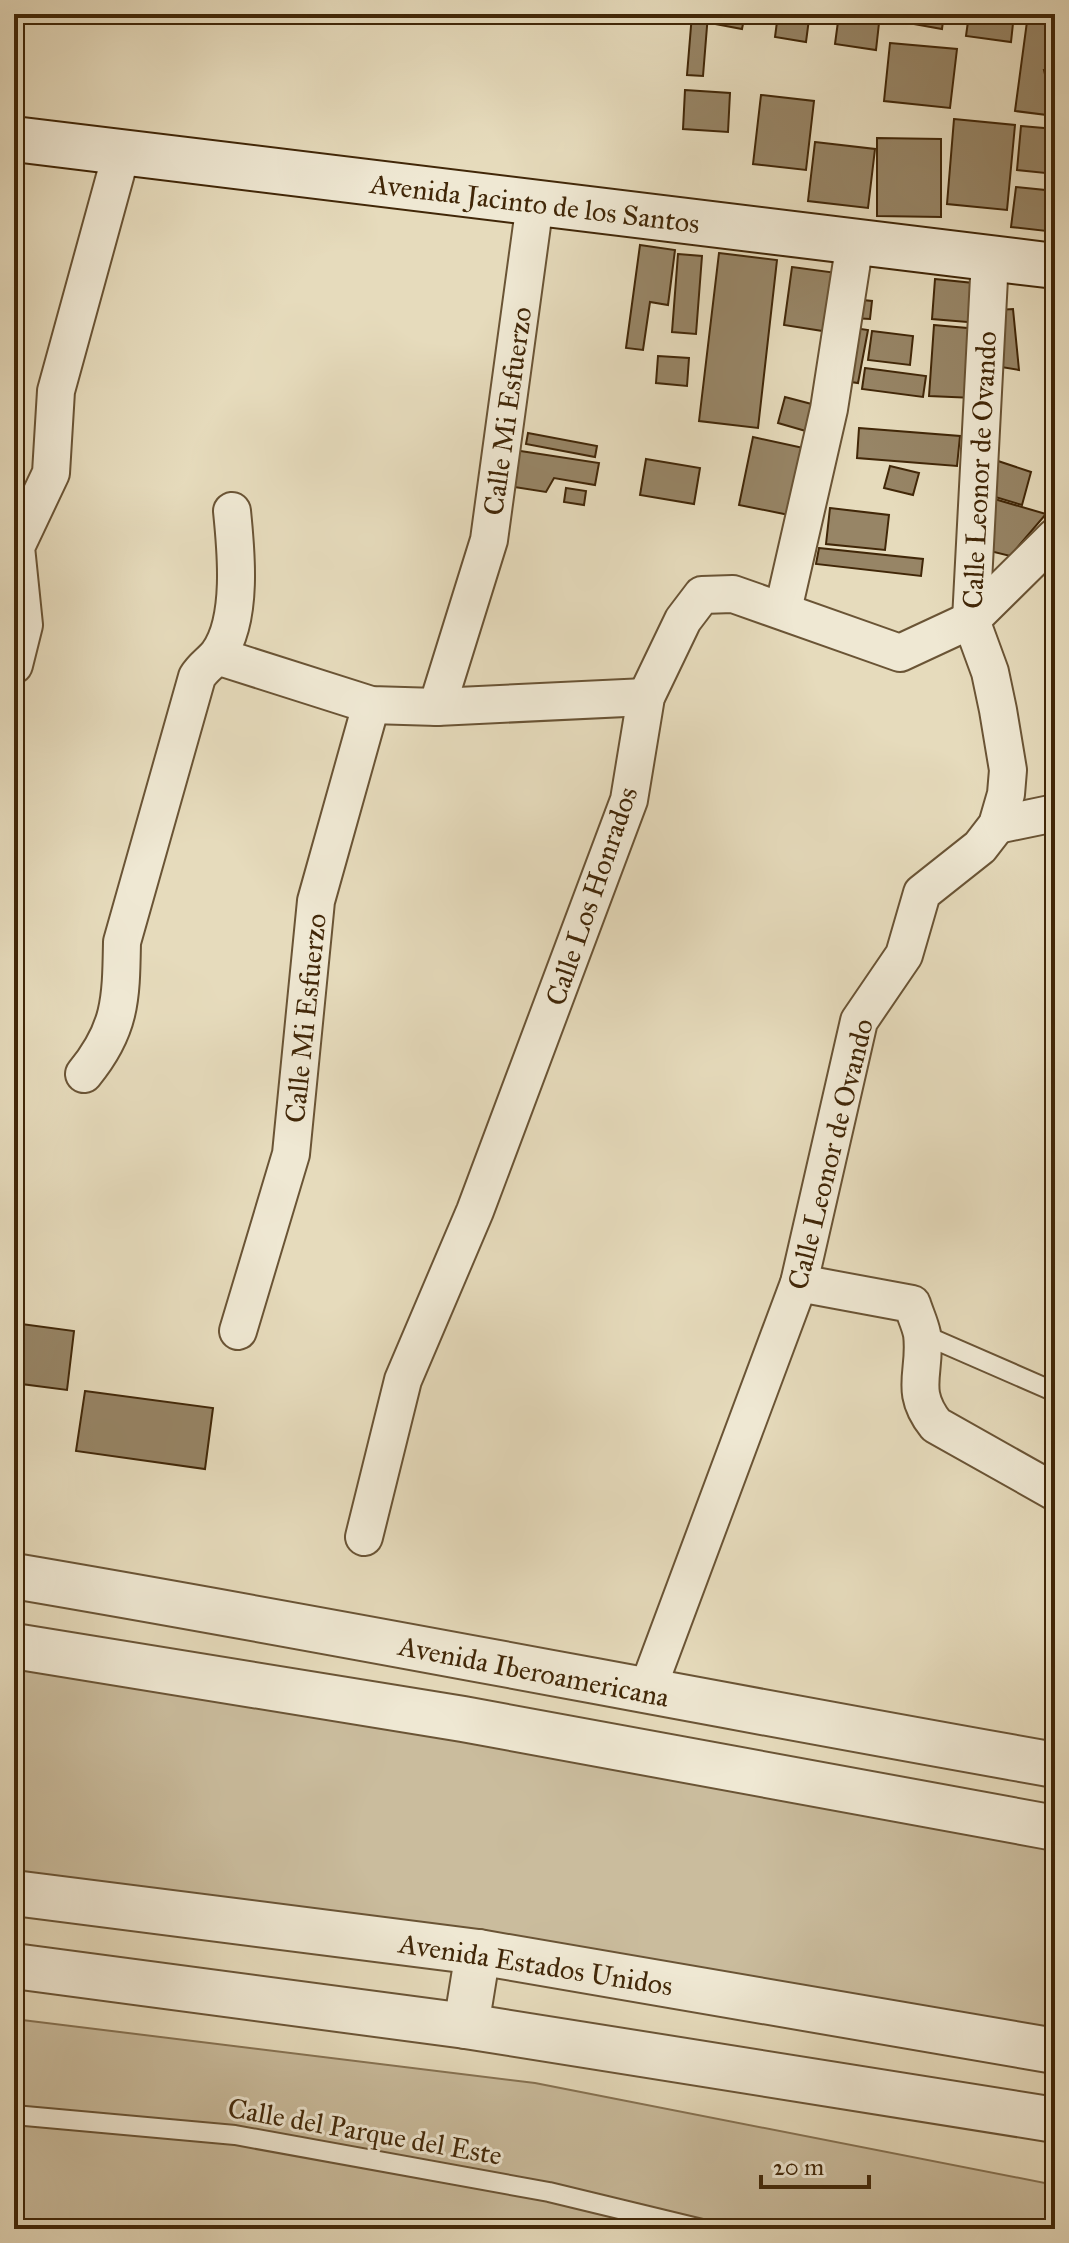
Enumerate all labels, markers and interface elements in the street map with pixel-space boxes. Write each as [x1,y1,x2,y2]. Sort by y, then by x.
street label: Avenida Jacinto de los Santos [367,166,702,241]
street label: Calle Mi Esfuerzo [476,304,539,518]
street label: Calle Leonor de Ovando [955,330,1004,610]
street label: Calle Los Honrados [538,782,645,1010]
street label: Calle Mi Esfuerzo [277,912,334,1124]
street label: Calle Leonor de Ovando [780,1015,881,1293]
street label: Avenida Iberoamericana [395,1628,672,1715]
street label: Avenida Estados Unidos [396,1925,675,2003]
street label: Calle del Parque del Este [225,2090,505,2173]
scale bar [761,2139,869,2189]
text: 20 m [773,2152,824,2182]

